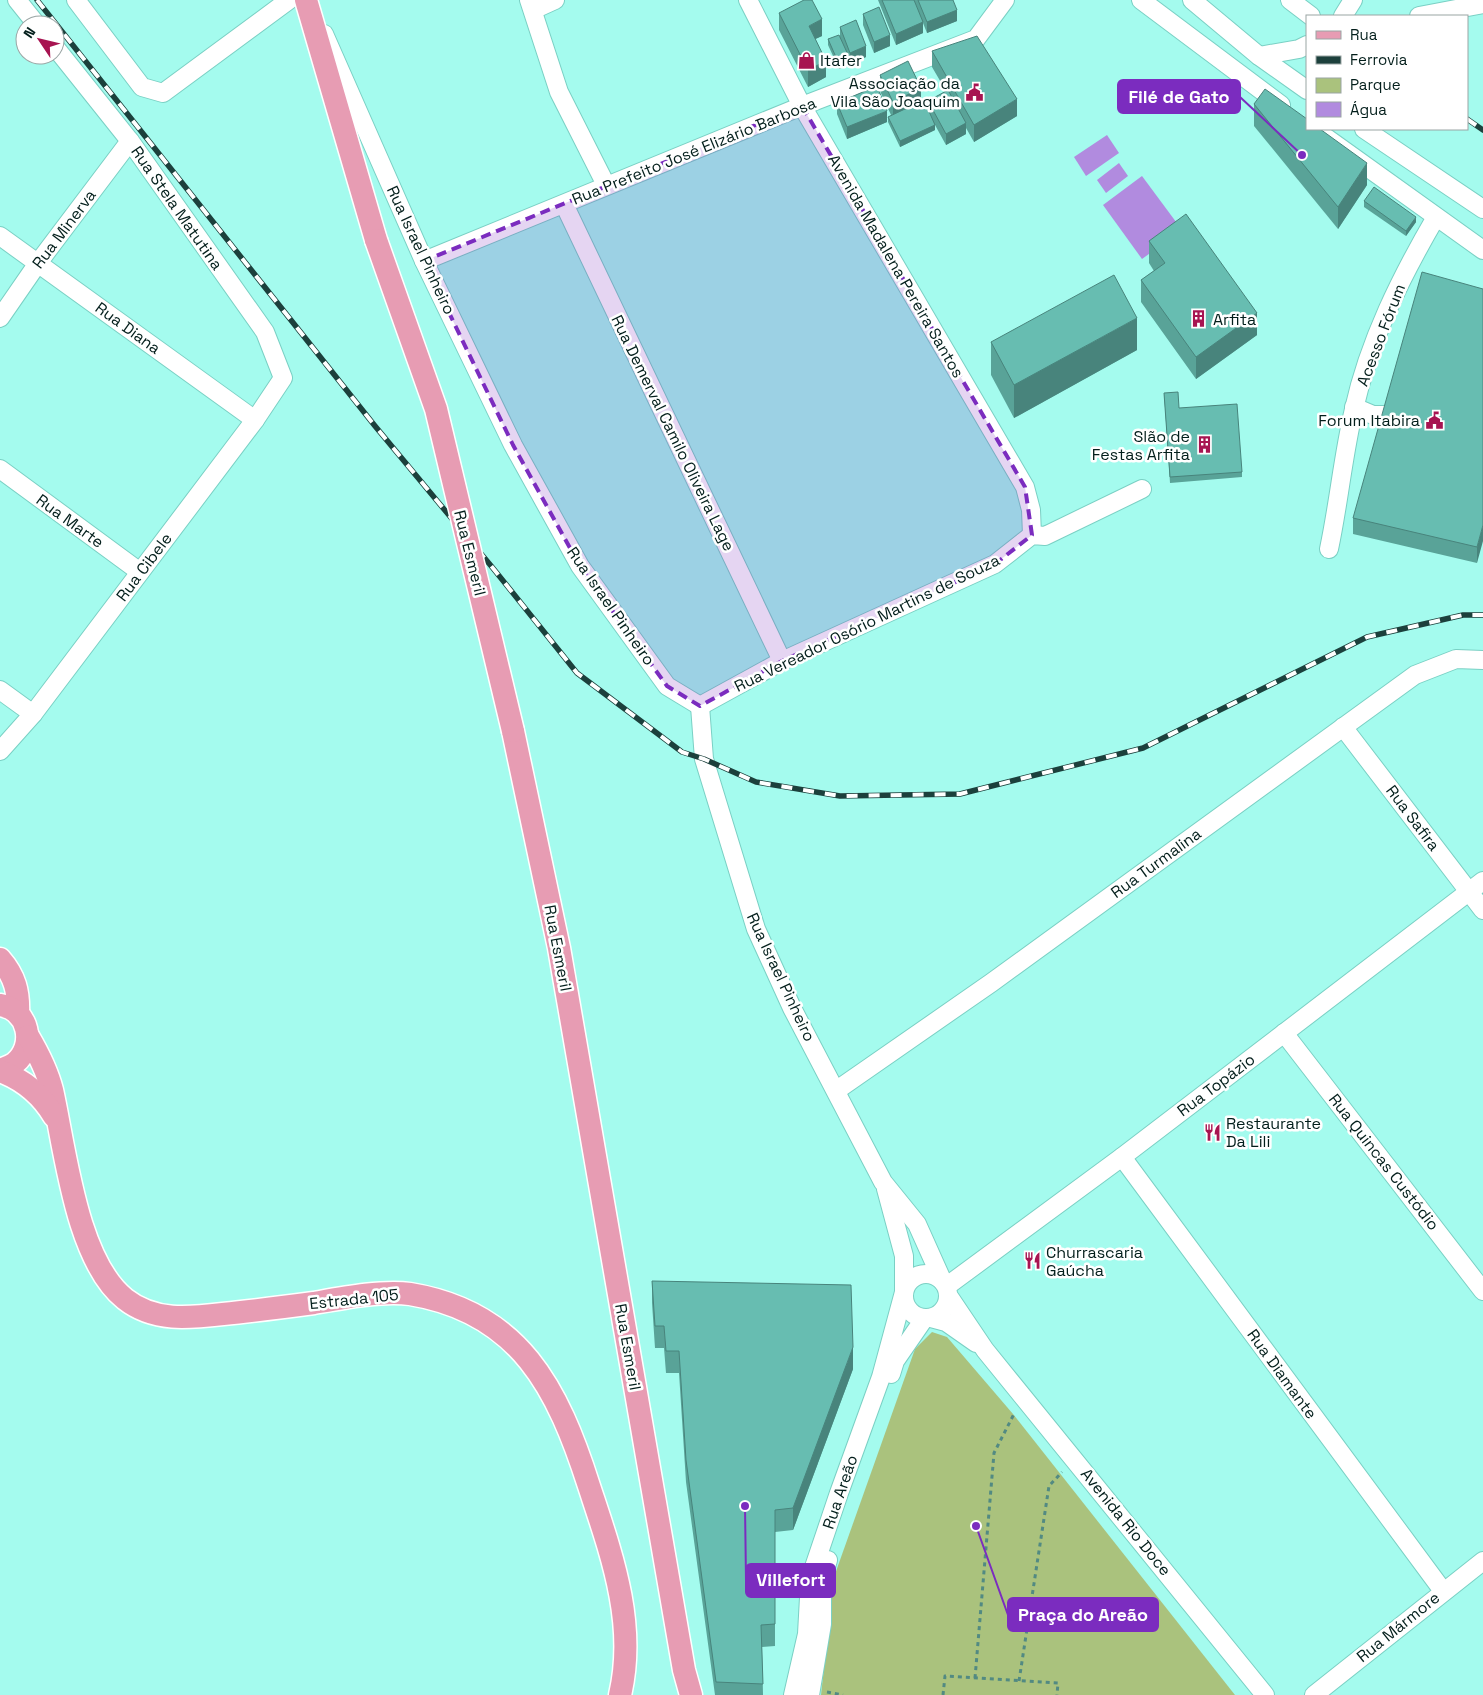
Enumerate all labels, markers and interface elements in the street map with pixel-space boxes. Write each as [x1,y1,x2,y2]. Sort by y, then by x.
north arrow [15,15,65,65]
legend [1306,15,1468,130]
text: N [19,24,39,42]
text: Rua [1350,25,1378,44]
shop icon: Itafer [796,50,816,70]
place label: Itafer [820,50,862,71]
text: Ferrovia [1350,50,1408,69]
place label: Associação da Vila São Joaquim [830,73,960,112]
text: Parque [1350,75,1401,94]
callout: Filé de Gato [1118,80,1240,113]
public building icon: Associação da Vila São Joaquim [964,82,984,102]
text: Filé de Gato [1128,85,1230,108]
street label: Rua Prefeito José Elizário Barbosa [569,92,819,210]
text: Água [1350,100,1387,119]
street label: Rua Stela Matutina [126,142,228,274]
street label: Avenida Madalena Pereira Santos [823,150,969,382]
street label: Rua Israel Pinheiro [382,182,460,318]
street label: Rua Minerva [27,185,101,273]
street label: Acesso Fórum [1352,281,1410,389]
street label: Rua Diana [91,297,165,359]
building icon: Arfita [1189,309,1209,329]
place label: Arfita [1213,309,1256,330]
street label: Rua Demerval Camilo Oliveira Lage [607,312,739,554]
place label: Forum Itabira [1318,410,1420,431]
public building icon: Forum Itabira [1424,410,1444,430]
place label: Slão de Festas Arfita [1092,426,1190,465]
building icon: Slão de Festas Arfita [1194,435,1214,455]
street label: Rua Marte [32,489,108,553]
street label: Rua Esmeril [449,508,491,598]
street label: Rua Cibele [111,529,177,605]
street label: Rua Israel Pinheiro [562,543,660,669]
street label: Rua Vereador Osório Martins de Souza [731,549,1003,697]
street label: Rua Safira [1381,781,1445,855]
street label: Rua Turmalina [1107,823,1205,903]
street label: Rua Esmeril [539,903,577,993]
street label: Rua Israel Pinheiro [742,909,820,1045]
street label: Rua Topázio [1173,1049,1259,1121]
street label: Rua Quincas Custódio [1324,1089,1444,1235]
place label: Restaurante Da Lili [1226,1113,1321,1152]
restaurant icon: Restaurante Da Lili [1202,1122,1222,1142]
place label: Churrascaria Gaúcha [1046,1242,1143,1281]
restaurant icon: Churrascaria Gaúcha [1022,1251,1042,1271]
street label: Estrada 105 [308,1284,400,1314]
street label: Rua Esmeril [610,1302,646,1392]
street label: Rua Diamante [1242,1325,1322,1423]
street label: Rua Areão [818,1452,862,1532]
street label: Avenida Rio Doce [1076,1464,1176,1580]
callout: Villefort [746,1564,835,1597]
text: Villefort [756,1568,826,1591]
street label: Rua Mármore [1352,1587,1444,1667]
callout: Praça do Areão [1008,1598,1158,1631]
text: Praça do Areão [1018,1603,1148,1626]

